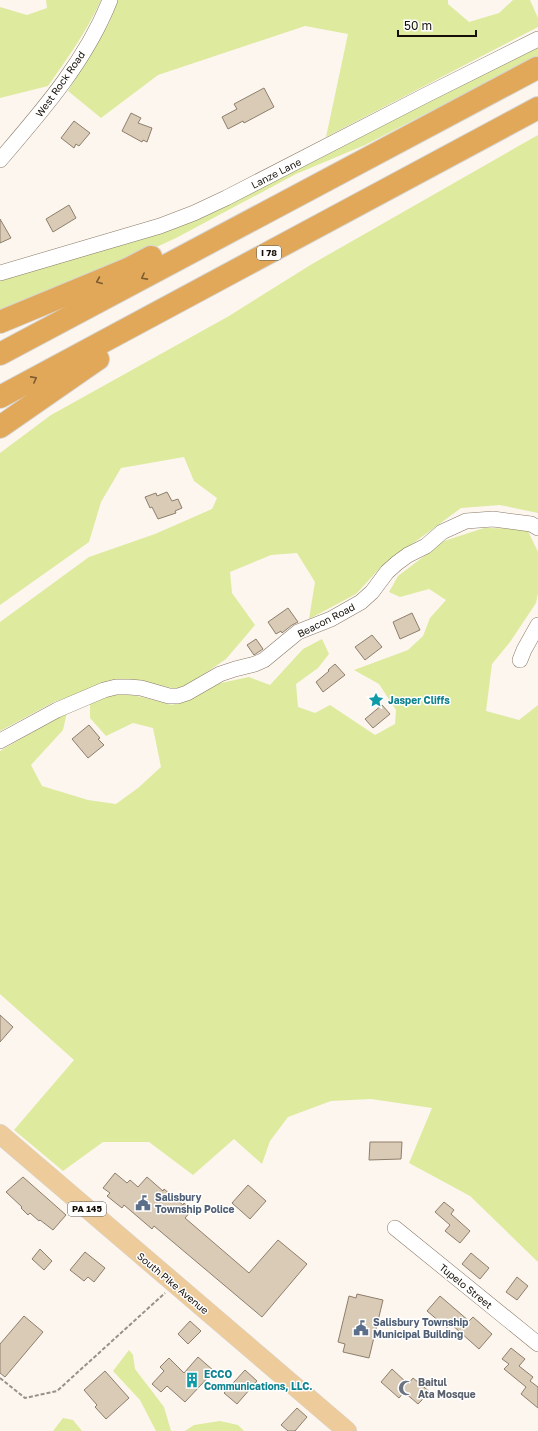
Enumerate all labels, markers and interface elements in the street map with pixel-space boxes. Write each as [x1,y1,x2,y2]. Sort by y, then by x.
scale bar [398,12,476,38]
text: 50 m [404,18,432,33]
street label: West Rock Road [33,49,87,119]
street label: Lanze Lane [249,155,303,191]
road number: I 78 [257,246,281,260]
one-way arrow [141,272,148,280]
one-way arrow [95,276,102,284]
one-way arrow [30,376,38,383]
street label: Beacon Road [295,600,357,640]
place icon: Jasper Cliffs [367,691,385,709]
place label: Jasper Cliffs [388,694,450,706]
place label: Salisbury Township Police [155,1191,234,1215]
public building icon: Salisbury Township Police [134,1194,152,1212]
road number: PA 145 [68,1202,106,1216]
street label: South Pike Avenue [135,1250,211,1316]
street label: Tupelo Street [437,1261,495,1311]
place label: Salisbury Township Municipal Building [373,1316,468,1340]
public building icon: Salisbury Township Municipal Building [352,1319,370,1337]
place label: ECCO Communications, LLC. [204,1368,312,1392]
building icon: ECCO Communications, LLC. [183,1371,201,1389]
place label: Baitul Ata Mosque [418,1376,476,1400]
mosque icon: Baitul Ata Mosque [397,1379,415,1397]

